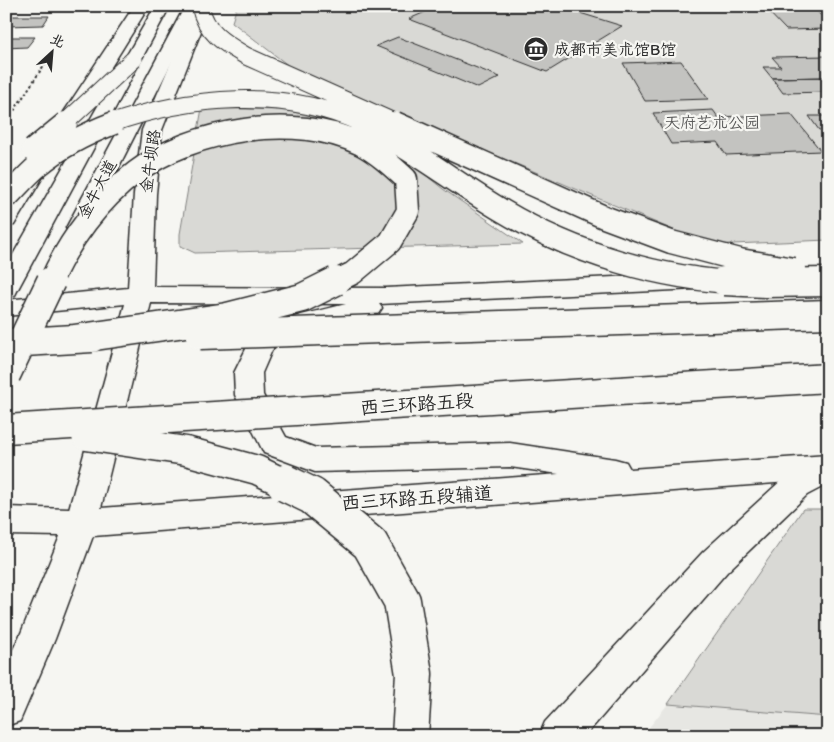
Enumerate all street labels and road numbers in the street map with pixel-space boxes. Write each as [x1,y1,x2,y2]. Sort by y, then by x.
street label: 金牛坝路 [136,128,164,194]
street label: 金牛大道 [74,156,120,222]
street label: 西三环路五段 [359,389,475,419]
street label: 西三环路五段辅道 [340,481,494,515]

